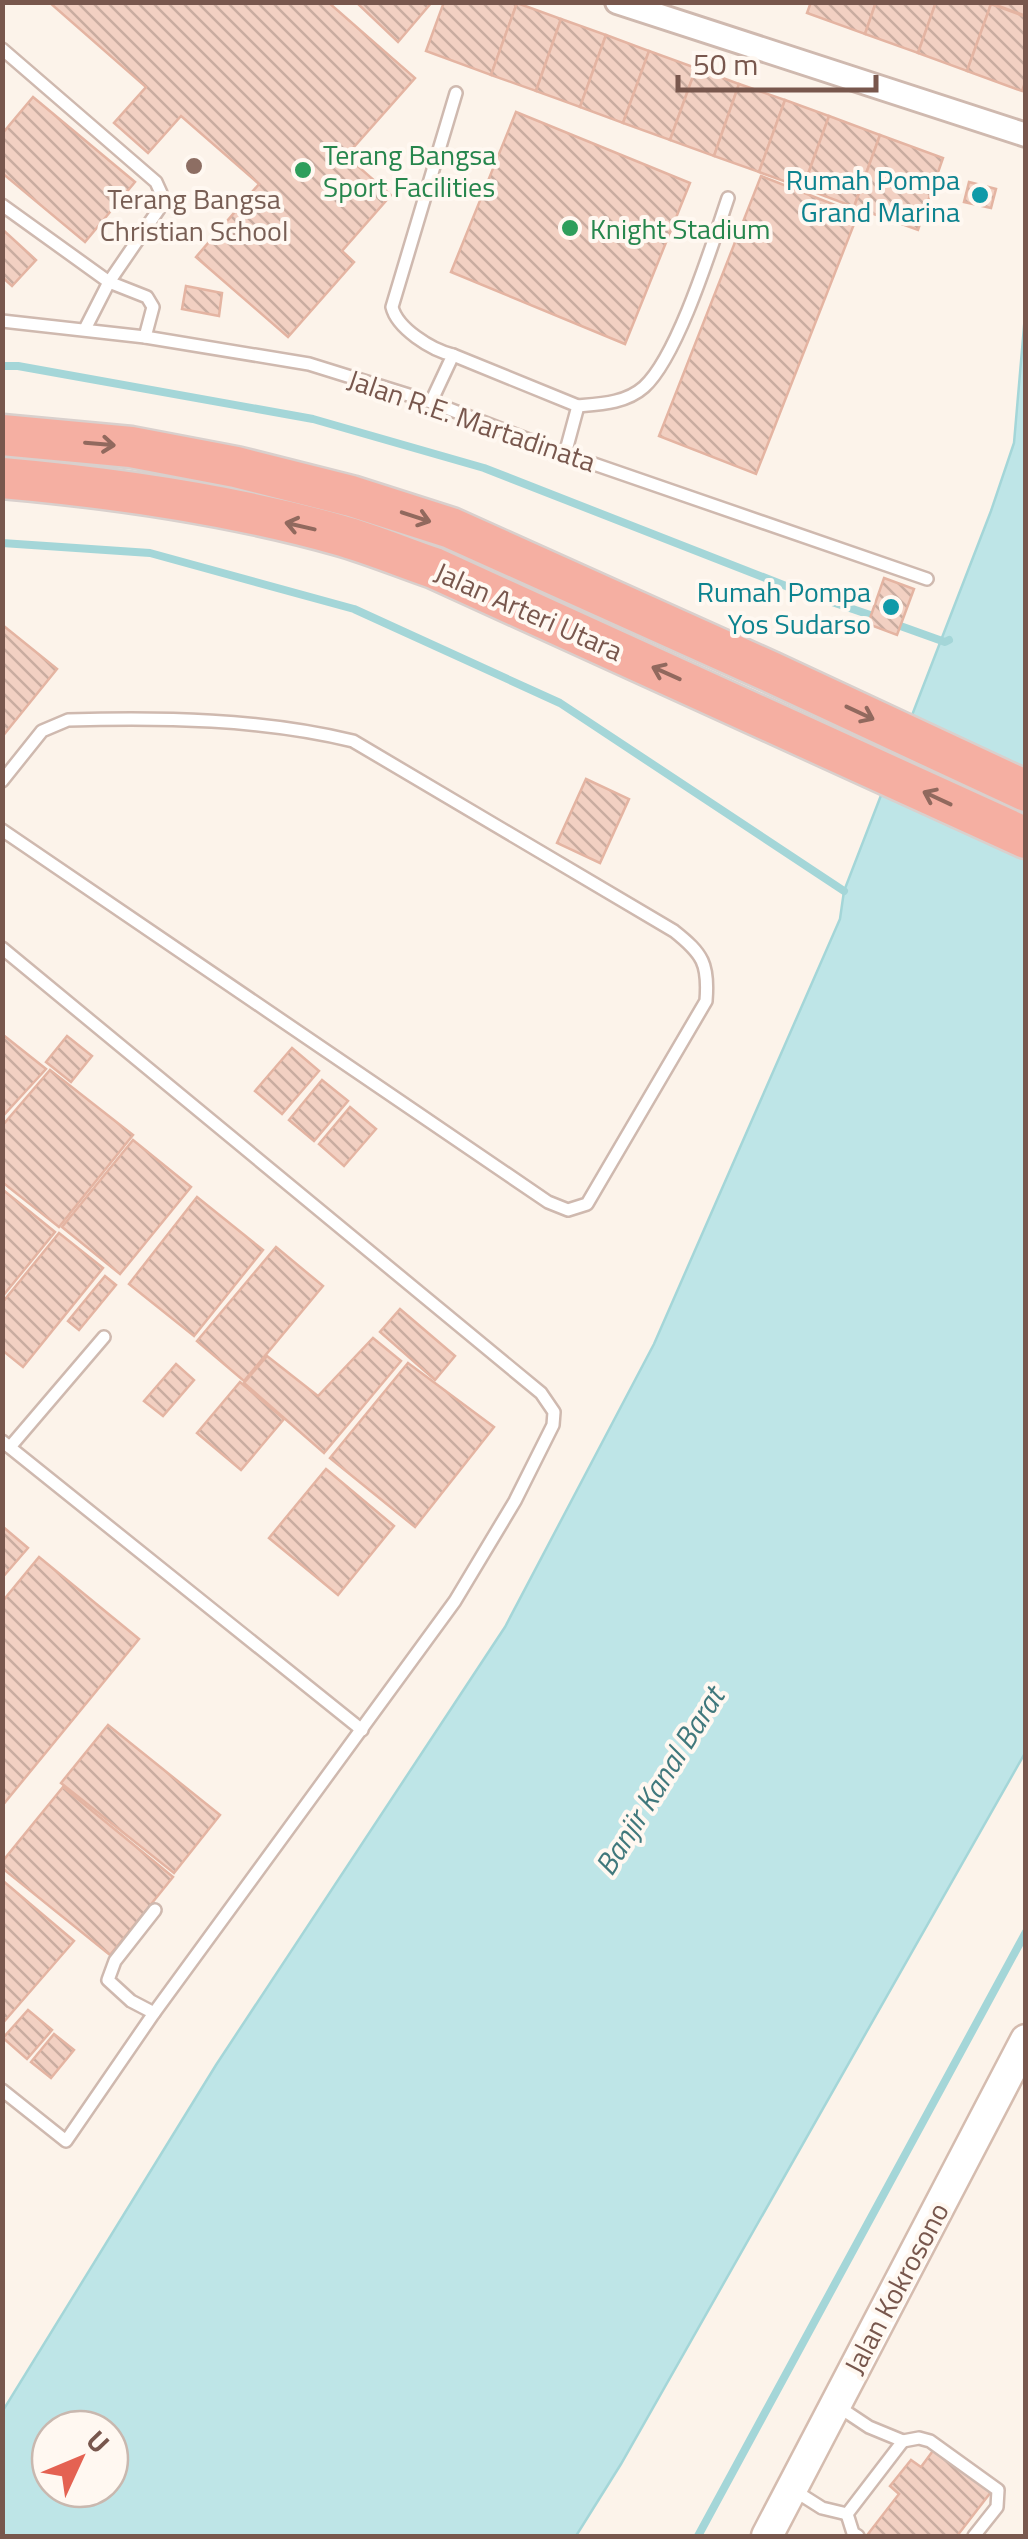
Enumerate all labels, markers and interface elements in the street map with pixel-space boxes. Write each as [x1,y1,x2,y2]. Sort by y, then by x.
scale bar [678,30,876,92]
text: 50 m [693,41,758,87]
place label: Terang Bangsa Sport Facilities [323,133,496,208]
marker: Terang Bangsa Christian School [183,155,205,177]
place label: Rumah Pompa Grand Marina [786,158,960,233]
marker: Terang Bangsa Sport Facilities [292,159,314,181]
place label: Terang Bangsa Christian School [100,177,288,252]
marker: Rumah Pompa Grand Marina [969,184,991,206]
place label: Knight Stadium [590,207,770,250]
marker: Knight Stadium [559,217,581,239]
street label: Jalan R.E. Martadinata [342,357,602,483]
one-way arrow [83,434,115,453]
one-way arrow [399,509,431,527]
one-way arrow [285,516,317,534]
street label: Jalan Arteri Utara [428,550,630,672]
place label: Rumah Pompa Yos Sudarso [697,570,871,645]
marker: Rumah Pompa Yos Sudarso [880,596,902,618]
one-way arrow [651,663,681,681]
one-way arrow [844,704,874,723]
one-way arrow [923,787,953,806]
water label: Banjir Kanal Barat [583,1675,737,1884]
street label: Jalan Kokrosono [833,2194,959,2382]
north arrow [30,2409,130,2509]
text: U [77,2420,120,2463]

